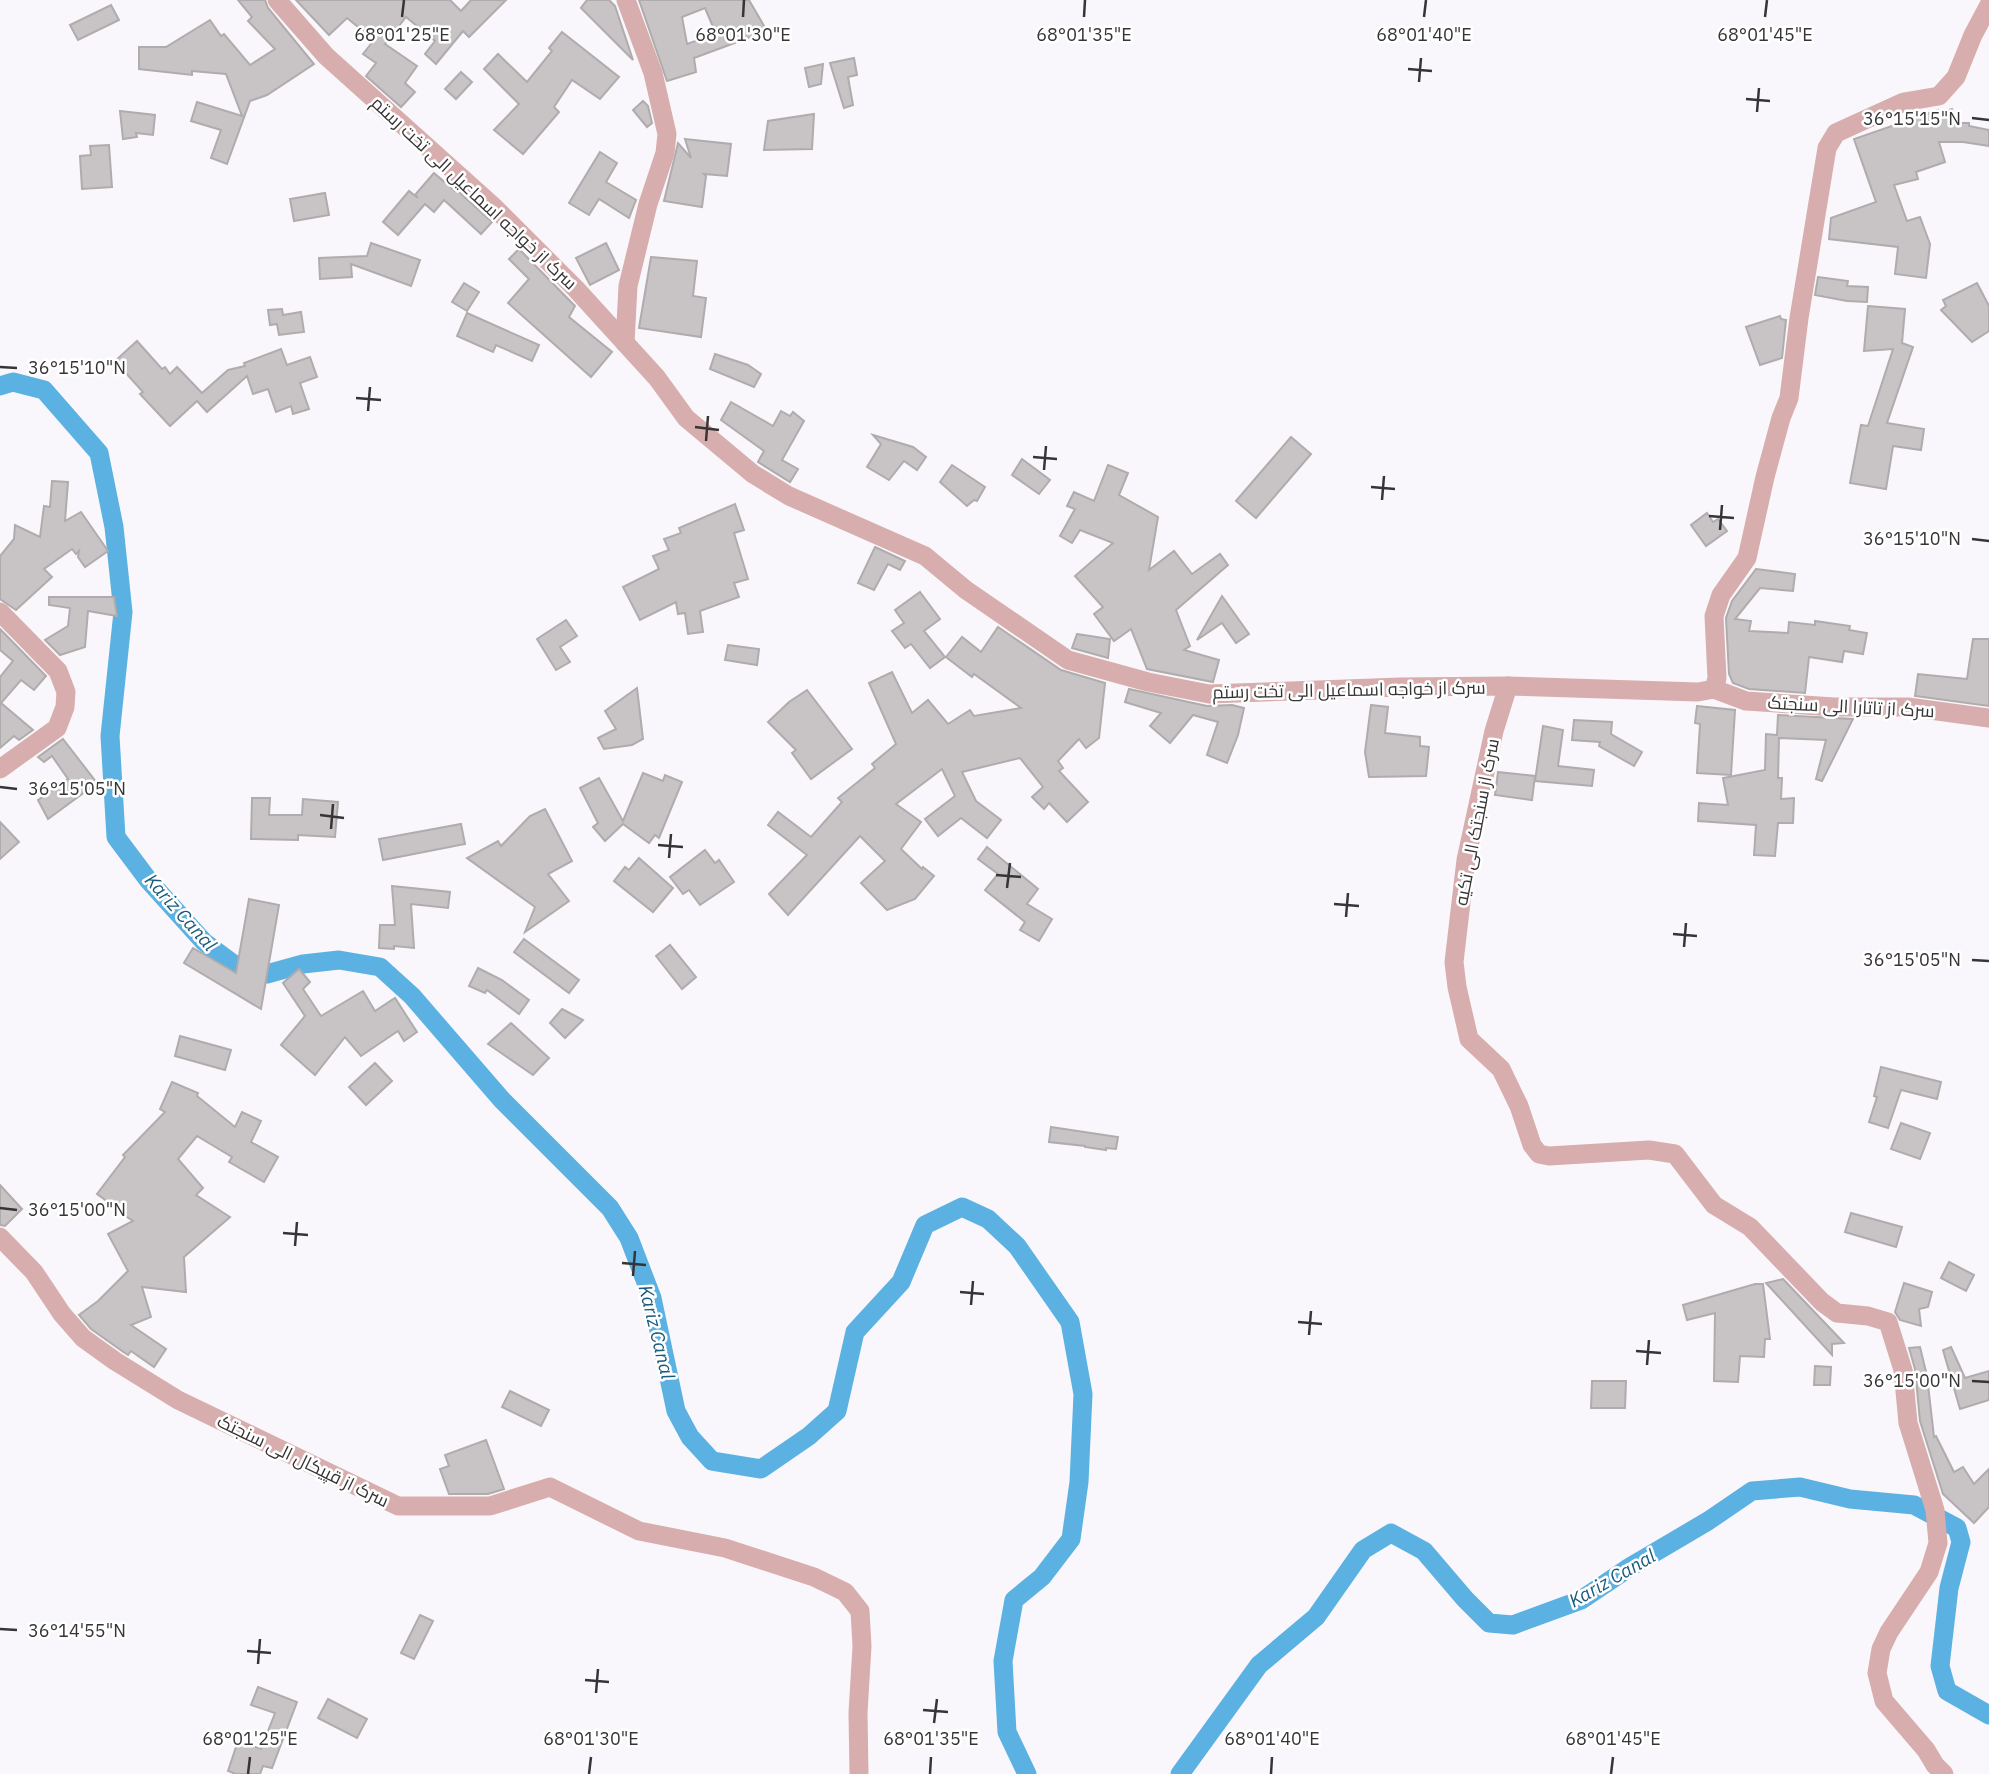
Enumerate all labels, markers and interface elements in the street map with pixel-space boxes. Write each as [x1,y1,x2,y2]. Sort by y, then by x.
text: 68°01'25"E [354,23,450,46]
text: 68°01'30"E [695,23,791,46]
text: 68°01'35"E [1036,23,1132,46]
text: 68°01'40"E [1376,23,1472,46]
text: 68°01'45"E [1717,23,1813,46]
street label: سرک از خواجه اسماعیل الی تخت رستم [366,91,582,295]
text: 36°15'15"N [1863,107,1961,130]
text: 36°15'10"N [28,356,126,379]
text: 36°15'10"N [1863,527,1961,550]
street label: سرک از خواجه اسماعیل الی تخت رستم [1212,676,1486,704]
street label: سرک از تاتارا الی سنجتک [1767,691,1935,722]
street label: سرک از سنجتک الی تکیه [1449,736,1504,907]
text: 36°15'05"N [28,777,126,800]
water label: Kariz Canal [140,868,222,956]
text: 36°15'05"N [1863,948,1961,971]
text: 36°15'00"N [28,1198,126,1221]
water label: Kariz Canal [634,1282,680,1382]
text: 36°15'00"N [1863,1369,1961,1392]
street label: سرک از قپیکال الی سنجتک [214,1409,393,1512]
water label: Kariz Canal [1564,1544,1660,1612]
text: 36°14'55"N [28,1619,126,1642]
text: 68°01'25"E [202,1727,298,1750]
text: 68°01'30"E [543,1727,639,1750]
text: 68°01'35"E [883,1727,979,1750]
text: 68°01'40"E [1224,1727,1320,1750]
text: 68°01'45"E [1565,1727,1661,1750]

